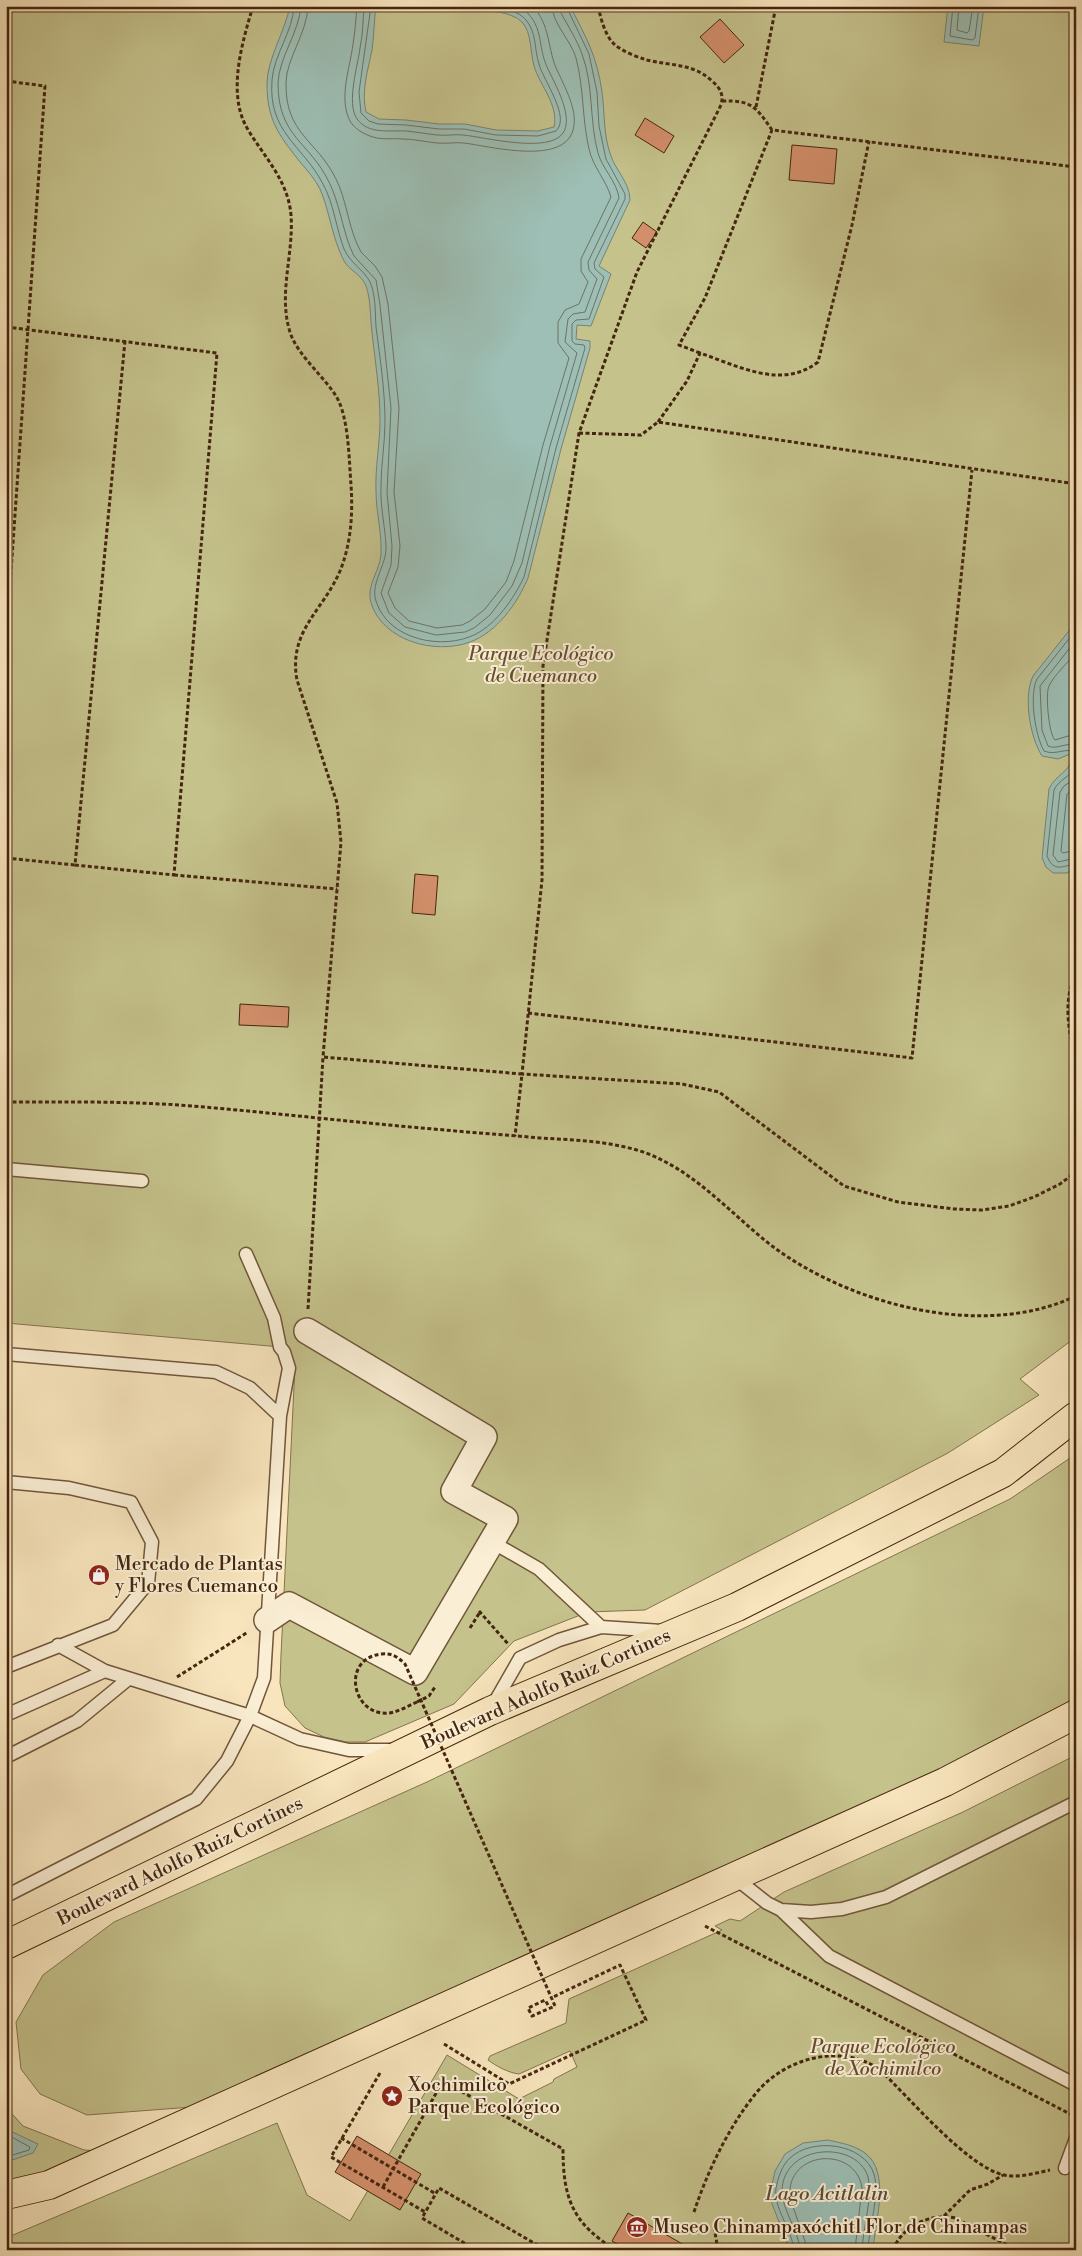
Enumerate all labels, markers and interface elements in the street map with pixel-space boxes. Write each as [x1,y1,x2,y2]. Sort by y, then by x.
park label: Parque Ecológico de Cuemanco [468,642,613,688]
place label: Mercado de Plantas y Flores Cuemanco [114,1552,283,1598]
shop icon: Mercado de Plantas y Flores Cuemanco [87,1563,111,1587]
street label: Boulevard Adolfo Ruiz Cortines [417,1623,675,1755]
street label: Boulevard Adolfo Ruiz Cortines [52,1791,307,1932]
park label: Parque Ecológico de Xochimilco [810,2035,955,2081]
place label: Xochimilco Parque Ecológico [407,2073,560,2119]
place icon: Xochimilco Parque Ecológico [380,2084,404,2108]
water label: Lago Acitlalin [765,2182,889,2207]
museum icon: Museo Chinampaxóchitl Flor de Chinampas [625,2215,649,2239]
place label: Museo Chinampaxóchitl Flor de Chinampas [653,2215,1027,2239]

